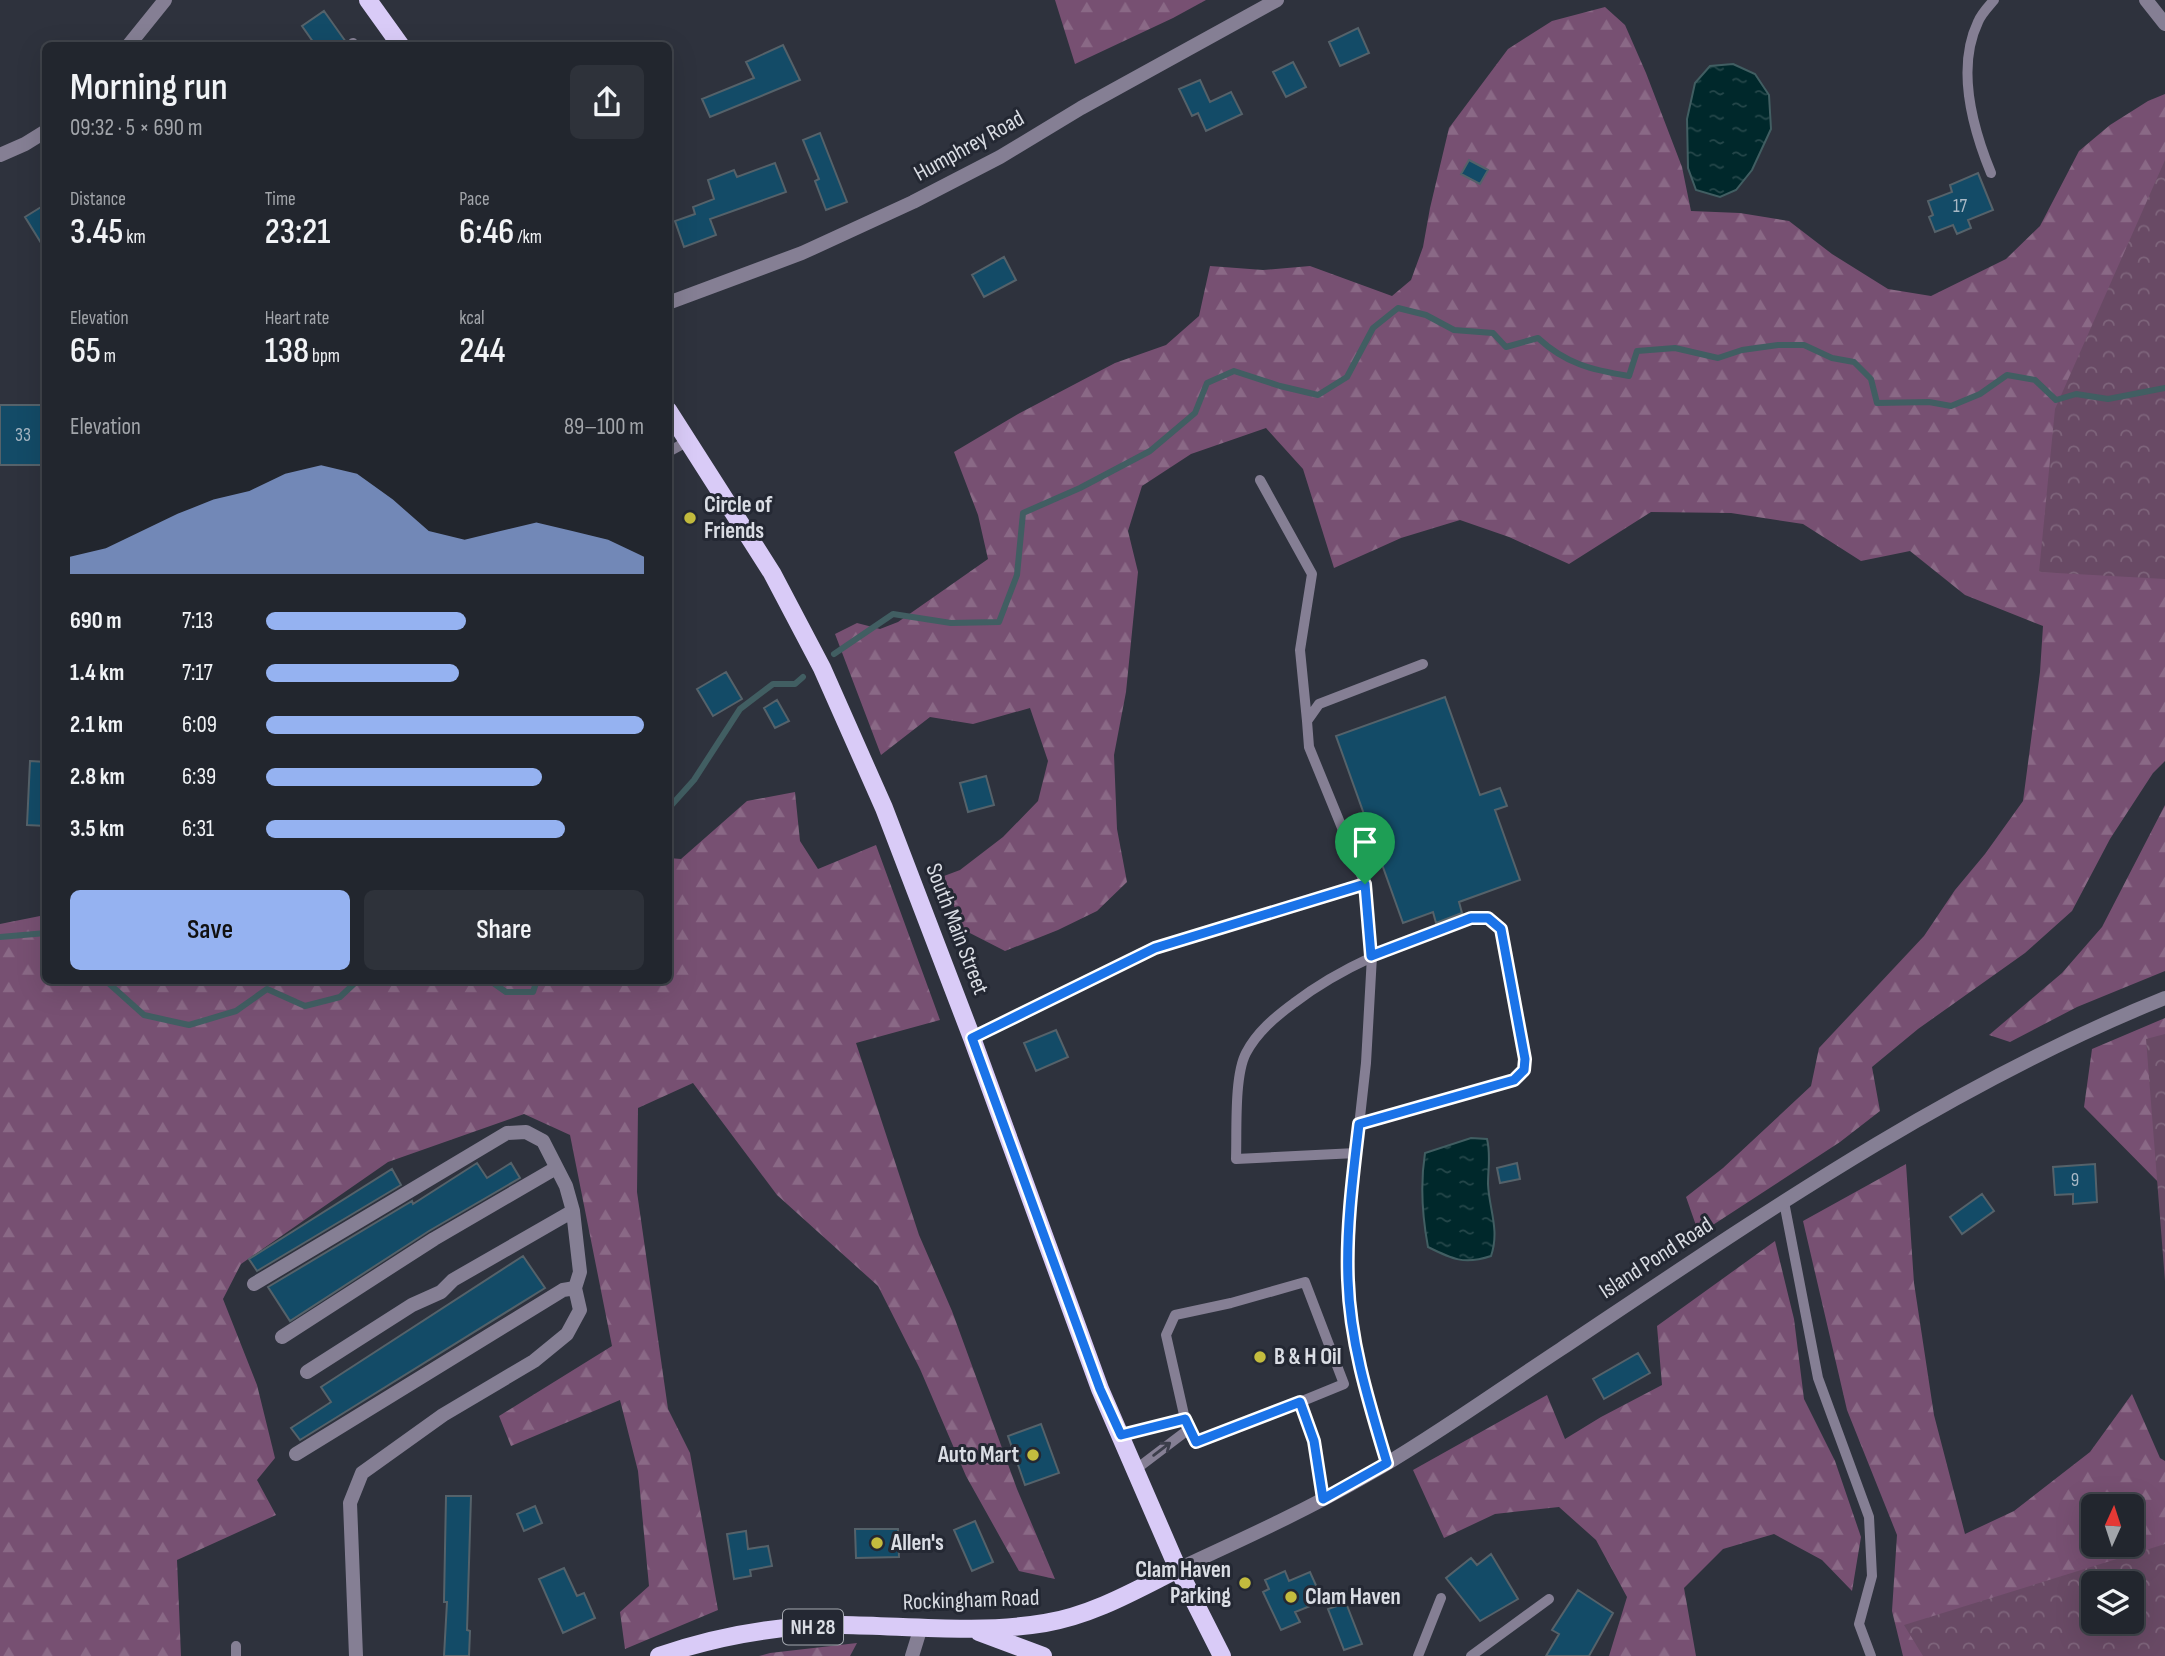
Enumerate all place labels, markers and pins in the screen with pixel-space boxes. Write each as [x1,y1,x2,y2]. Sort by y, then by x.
place label: Circle of Friends [704,491,773,545]
marker: Circle of Friends [682,510,698,526]
pin [1335,812,1395,884]
place label: B & H Oil [1274,1343,1341,1371]
marker: B & H Oil [1252,1349,1268,1365]
place label: Auto Mart [937,1441,1019,1469]
marker: Auto Mart [1025,1447,1041,1463]
place label: Allen's [890,1529,944,1557]
marker: Allen's [869,1535,885,1551]
place label: Clam Haven Parking [1135,1556,1231,1610]
marker: Clam Haven Parking [1237,1575,1253,1591]
place label: Clam Haven [1305,1583,1401,1611]
marker: Clam Haven [1283,1589,1299,1605]

